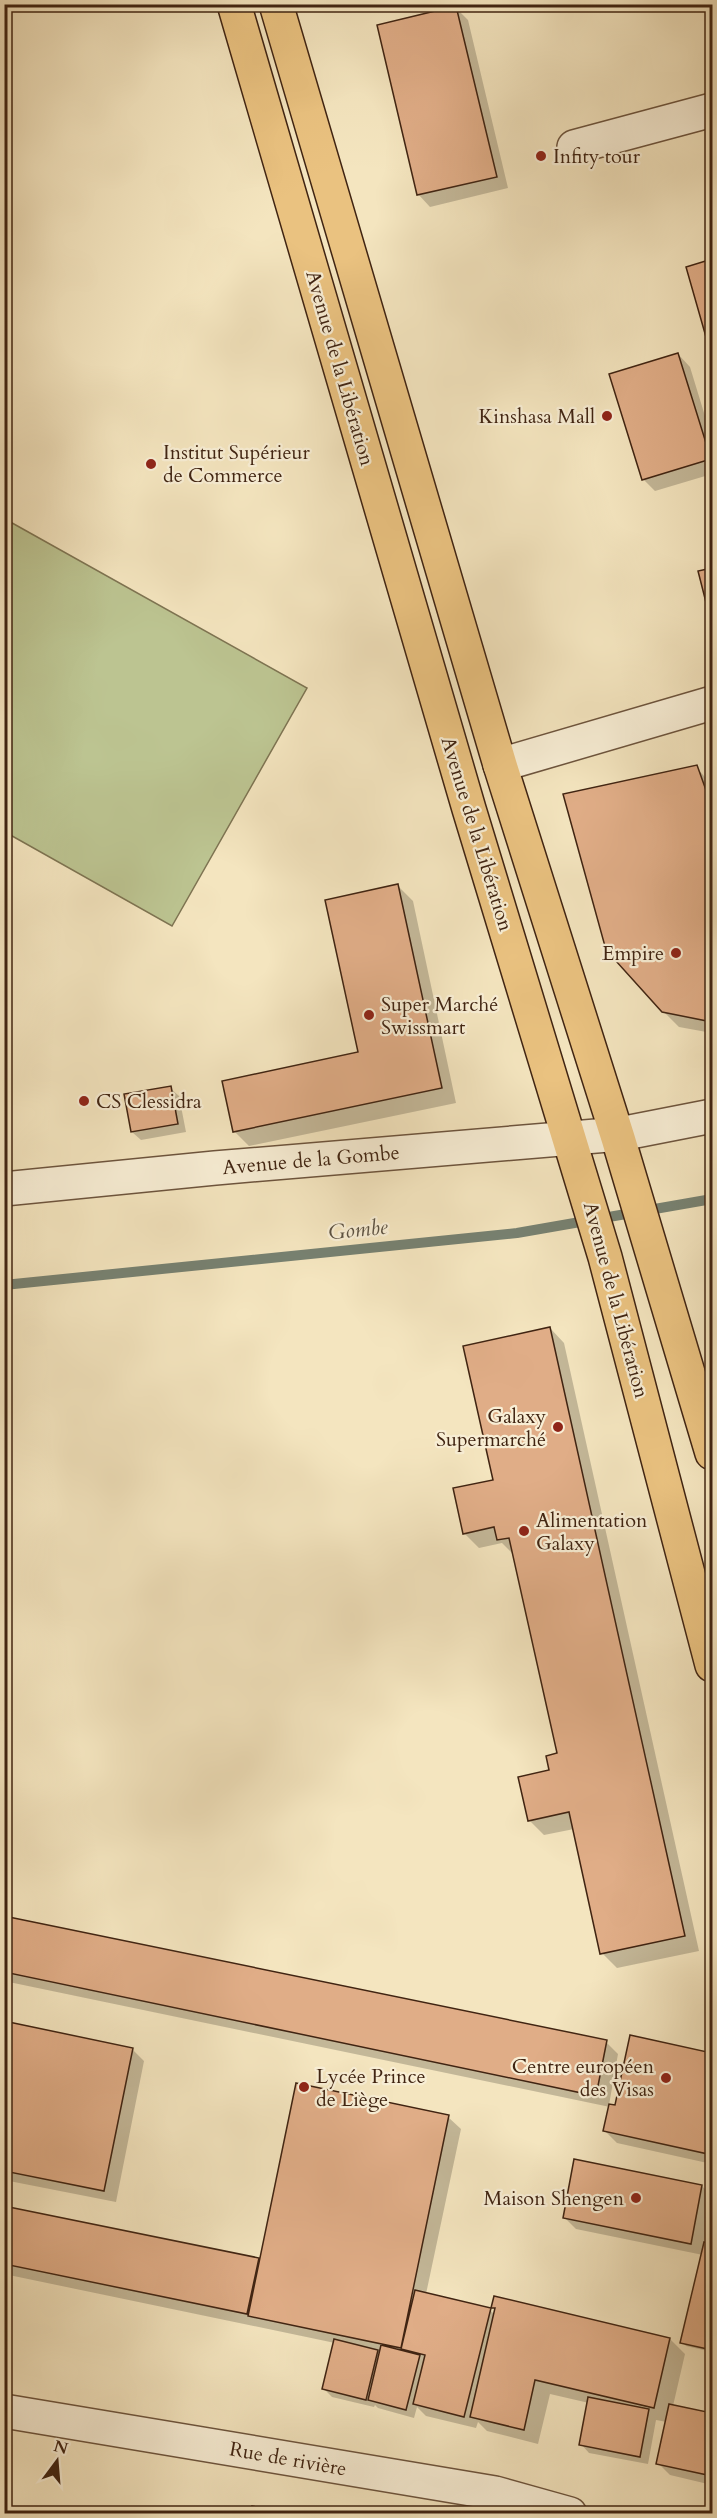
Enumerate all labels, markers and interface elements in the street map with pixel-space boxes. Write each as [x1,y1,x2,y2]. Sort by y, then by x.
place label: Infity tour [553,143,641,170]
marker: Infity tour [534,149,548,163]
street label: Avenue de la Libération [299,267,381,469]
place label: Kinshasa Mall [478,403,595,430]
marker: Kinshasa Mall [600,409,614,423]
place label: Institut Supérieur de Commerce [163,439,311,489]
marker: Institut Supérieur de Commerce [144,457,158,471]
street label: Avenue de la Libération [435,733,520,935]
place label: Empire [602,940,664,967]
marker: Empire [669,946,683,960]
place label: Super Marché Swissmart [381,991,498,1041]
marker: Super Marché Swissmart [362,1008,376,1022]
place label: CS Clessidra [96,1088,202,1115]
marker: CS Clessidra [77,1094,91,1108]
street label: Avenue de la Gombe [221,1139,401,1181]
street label: Avenue de la Libération [577,1199,655,1402]
water label: Gombe [327,1212,390,1248]
place label: Galaxy Supermarché [436,1403,546,1453]
marker: Galaxy Supermarché [551,1420,565,1434]
place label: Alimentation Galaxy [536,1507,648,1557]
marker: Alimentation Galaxy [517,1524,531,1538]
place label: Centre européen des Visas [512,2053,655,2103]
place label: Lycée Prince de Liège [316,2063,426,2113]
marker: Centre européen des Visas [659,2071,673,2085]
marker: Lycée Prince de Liège [297,2080,311,2094]
place label: Maison Shengen [484,2185,625,2212]
marker: Maison Shengen [629,2191,643,2205]
north arrow [27,2431,87,2491]
text: N [51,2435,71,2460]
street label: Rue de rivière [227,2435,349,2483]

